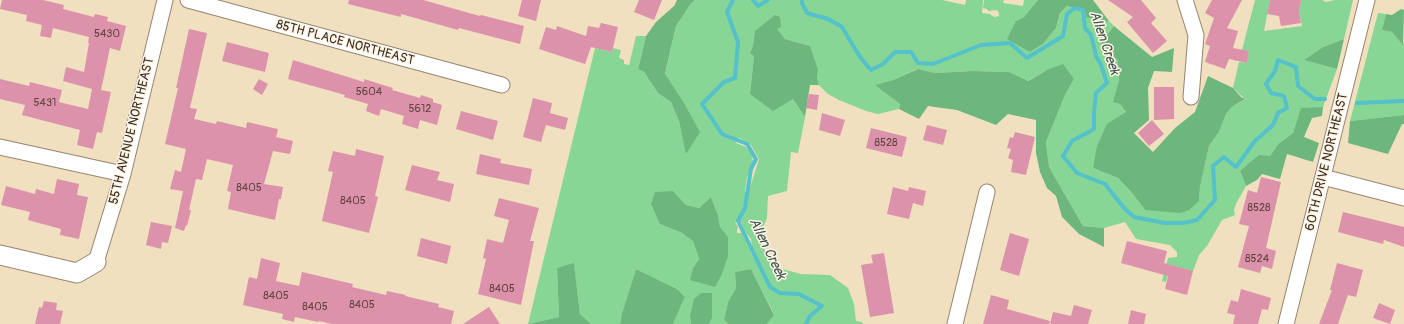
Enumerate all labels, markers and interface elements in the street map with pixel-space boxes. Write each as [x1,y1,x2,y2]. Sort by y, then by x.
water label: Allen Creek [1085,9,1123,77]
street label: 85TH PLACE NORTHEAST [274,17,416,69]
house number: 5430 [94,27,120,41]
street label: 55TH AVENUE NORTHEAST [106,56,158,206]
house number: 5604 [356,85,382,99]
street label: 60TH DRIVE NORTHEAST [1302,92,1352,232]
house number: 5431 [34,96,56,110]
house number: 5612 [409,102,431,116]
house number: 8528 [874,136,898,150]
house number: 8405 [236,181,262,195]
house number: 8405 [340,194,366,208]
house number: 8528 [1247,201,1271,215]
water label: Allen Creek [745,216,789,282]
house number: 8524 [1245,252,1269,266]
house number: 8405 [489,282,515,296]
house number: 8405 [263,289,289,303]
house number: 8405 [349,298,375,312]
house number: 8405 [302,300,328,314]

